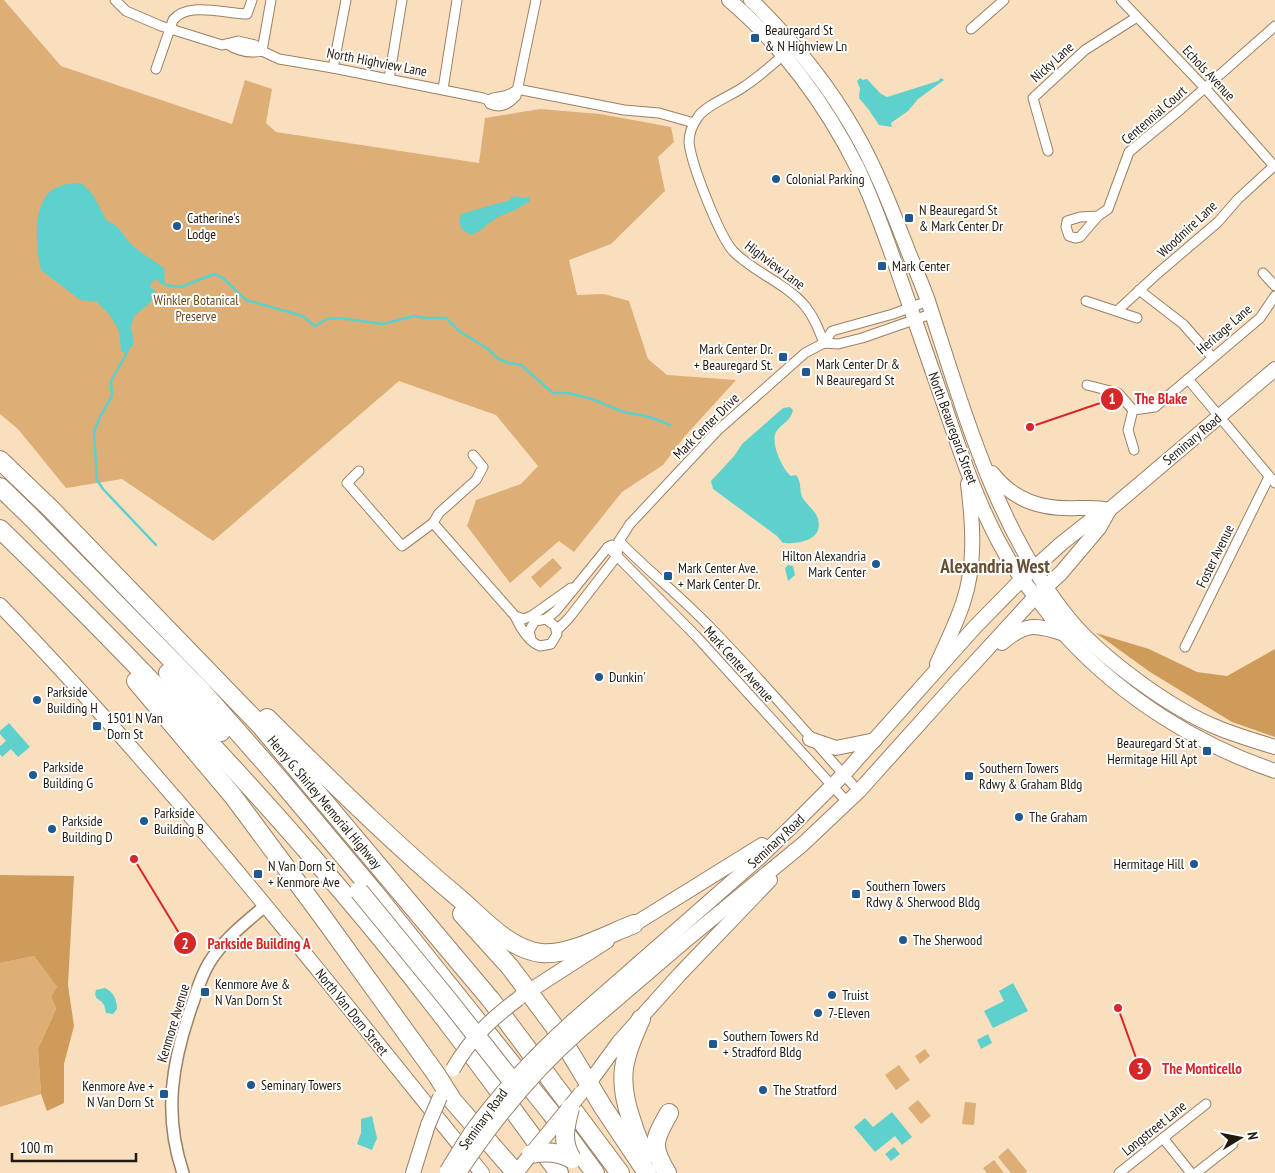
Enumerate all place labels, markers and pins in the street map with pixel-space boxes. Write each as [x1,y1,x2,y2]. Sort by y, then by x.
place label: Beauregard St & N Highview Ln [765,21,847,55]
marker: Beauregard St & N Highview Ln [749,32,761,44]
place label: Colonial Parking [786,170,864,188]
marker: Colonial Parking [770,173,782,185]
place label: N Beauregard St & Mark Center Dr [919,201,1003,235]
place label: Catherine's Lodge [187,209,240,243]
marker: N Beauregard St & Mark Center Dr [903,212,915,224]
marker: Catherine's Lodge [171,220,183,232]
place label: Mark Center [892,257,950,275]
marker: Mark Center [876,260,888,272]
place label: Mark Center Dr. + Beauregard St. [694,340,773,374]
marker: Mark Center Dr. + Beauregard St. [777,351,789,363]
place label: Mark Center Dr & N Beauregard St [816,355,900,389]
marker: Mark Center Dr & N Beauregard St [800,366,812,378]
callout: The Blake [1100,384,1198,414]
place label: Hilton Alexandria Mark Center [782,547,866,581]
marker: Hilton Alexandria Mark Center [870,558,882,570]
place label: Mark Center Ave. + Mark Center Dr. [678,559,760,593]
marker: Mark Center Ave. + Mark Center Dr. [662,570,674,582]
place label: Dunkin' [609,668,646,686]
marker: Dunkin' [593,671,605,683]
place label: Parkside Building H [47,683,98,717]
marker: Parkside Building H [31,694,43,706]
place label: 1501 N Van Dorn St [107,709,163,743]
marker: 1501 N Van Dorn St [91,720,103,732]
place label: Beauregard St at Hermitage Hill Apt [1107,734,1197,768]
marker: Beauregard St at Hermitage Hill Apt [1201,745,1213,757]
place label: Parkside Building G [43,758,93,792]
place label: Southern Towers Rdwy & Graham Bldg [979,759,1082,793]
marker: Parkside Building G [27,769,39,781]
marker: Southern Towers Rdwy & Graham Bldg [963,770,975,782]
place label: Parkside Building B [154,804,204,838]
place label: The Graham [1029,808,1087,826]
marker: The Graham [1013,811,1025,823]
place label: Parkside Building D [62,812,113,846]
marker: Parkside Building B [138,815,150,827]
marker: Parkside Building D [46,823,58,835]
place label: Hermitage Hill [1113,855,1185,873]
place label: N Van Dorn St + Kenmore Ave [268,857,340,891]
marker: Hermitage Hill [1188,858,1200,870]
marker: N Van Dorn St + Kenmore Ave [252,868,264,880]
place label: Southern Towers Rdwy & Sherwood Bldg [866,877,980,911]
marker: Southern Towers Rdwy & Sherwood Bldg [850,888,862,900]
callout: Parkside Building A [172,928,321,958]
place label: The Sherwood [913,931,982,949]
marker: The Sherwood [897,934,909,946]
place label: Kenmore Ave & N Van Dorn St [215,975,290,1009]
marker: Kenmore Ave & N Van Dorn St [199,986,211,998]
place label: Truist [842,986,869,1004]
marker: Truist [826,989,838,1001]
place label: 7-Eleven [828,1004,870,1022]
marker: 7-Eleven [812,1007,824,1019]
place label: Southern Towers Rd + Stradford Bldg [723,1027,818,1061]
marker: Southern Towers Rd + Stradford Bldg [707,1038,719,1050]
callout: The Monticello [1127,1054,1252,1084]
place label: Seminary Towers [261,1076,341,1094]
place label: Kenmore Ave + N Van Dorn St [82,1077,154,1111]
marker: Seminary Towers [245,1079,257,1091]
place label: The Stratford [773,1081,837,1099]
marker: The Stratford [757,1084,769,1096]
marker: Kenmore Ave + N Van Dorn St [158,1088,170,1100]

